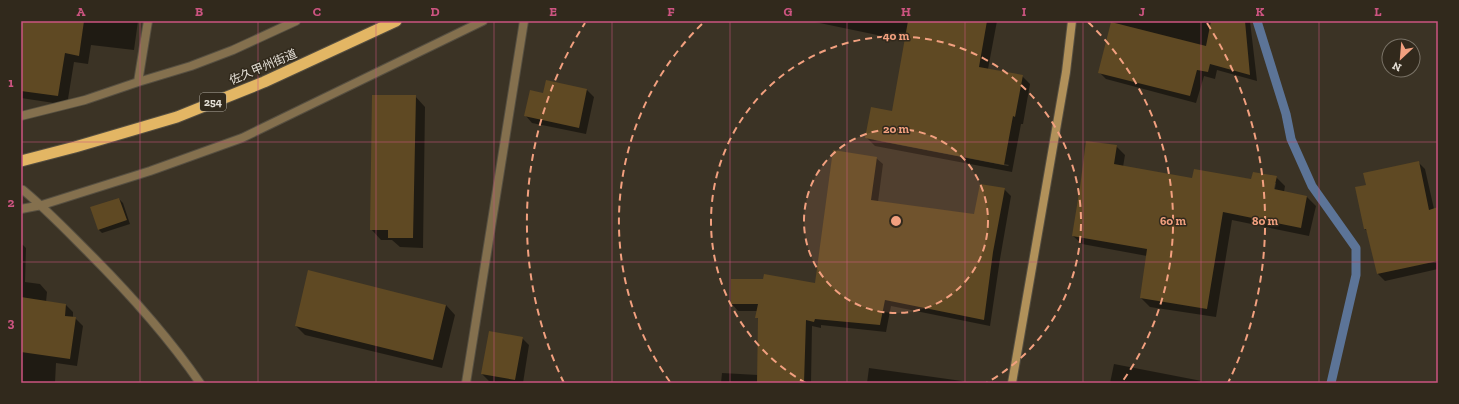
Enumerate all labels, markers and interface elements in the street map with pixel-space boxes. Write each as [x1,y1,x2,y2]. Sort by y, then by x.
text: A [77,4,86,19]
text: B [195,4,203,19]
text: C [313,4,321,19]
text: D [430,4,440,19]
text: E [549,4,557,19]
text: F [667,4,675,19]
text: G [784,4,793,19]
text: H [901,4,911,19]
text: I [1022,4,1027,19]
text: J [1139,4,1145,19]
text: K [1256,4,1265,19]
text: L [1374,4,1382,19]
text: 40 m [883,29,910,43]
north arrow [1381,38,1421,78]
street label: 佐久甲州街道 [227,46,299,88]
text: N [1390,59,1403,74]
text: 1 [8,75,14,90]
road number: 254 [200,93,226,111]
text: 20 m [883,122,910,136]
text: 2 [8,195,15,210]
centre of rings [889,214,903,228]
text: 60 m [1160,214,1187,228]
text: 80 m [1252,214,1279,228]
text: 3 [8,315,15,330]

